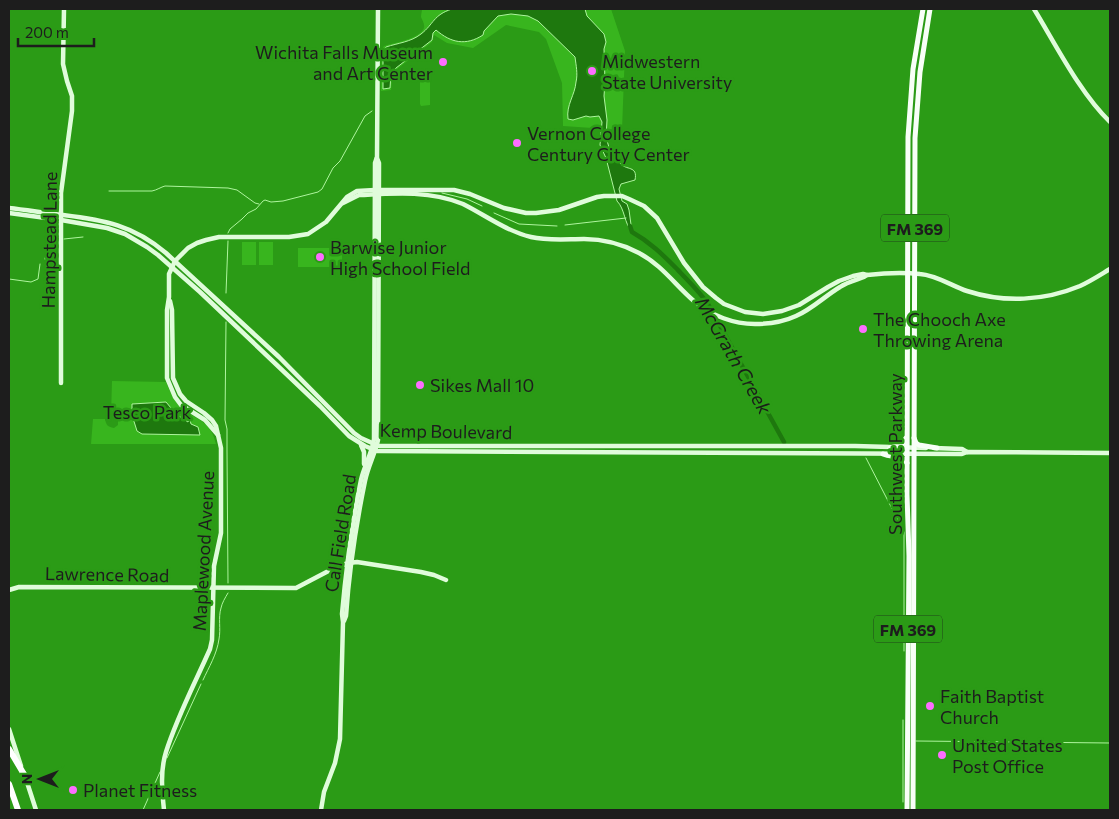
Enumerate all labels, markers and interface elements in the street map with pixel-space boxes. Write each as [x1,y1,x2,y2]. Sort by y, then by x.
scale bar [18,15,94,47]
text: 200 m [25,23,69,41]
place label: Wichita Falls Museum and Art Center [255,41,433,84]
place label: Midwestern State University [602,50,732,93]
marker: Wichita Falls Museum and Art Center [437,56,449,68]
marker: Midwestern State University [586,65,598,77]
place label: Vernon College Century City Center [527,122,690,165]
marker: Vernon College Century City Center [511,137,523,149]
street label: Hampstead Lane [37,171,61,309]
road number: FM 369 [881,214,949,242]
place label: Barwise Junior High School Field [330,236,470,279]
marker: Barwise Junior High School Field [314,251,326,263]
water label: McGrath Creek [691,292,777,418]
place label: The Chooch Axe Throwing Arena [873,308,1006,351]
marker: The Chooch Axe Throwing Arena [857,323,869,335]
street label: Southwest Parkway [884,373,906,535]
place label: Sikes Mall 10 [430,374,534,396]
marker: Sikes Mall 10 [414,379,426,391]
park label: Tesco Park [103,401,192,423]
street label: Kemp Boulevard [379,419,513,443]
street label: Maplewood Avenue [188,470,218,632]
street label: Call Field Road [320,472,360,594]
street label: Lawrence Road [45,562,169,586]
road number: FM 369 [874,616,942,642]
place label: Faith Baptist Church [940,685,1044,728]
marker: Faith Baptist Church [924,700,936,712]
place label: United States Post Office [952,734,1063,777]
marker: United States Post Office [936,749,948,761]
north arrow [15,754,65,804]
text: N [18,774,35,784]
place label: Planet Fitness [83,779,197,801]
marker: Planet Fitness [67,784,79,796]

